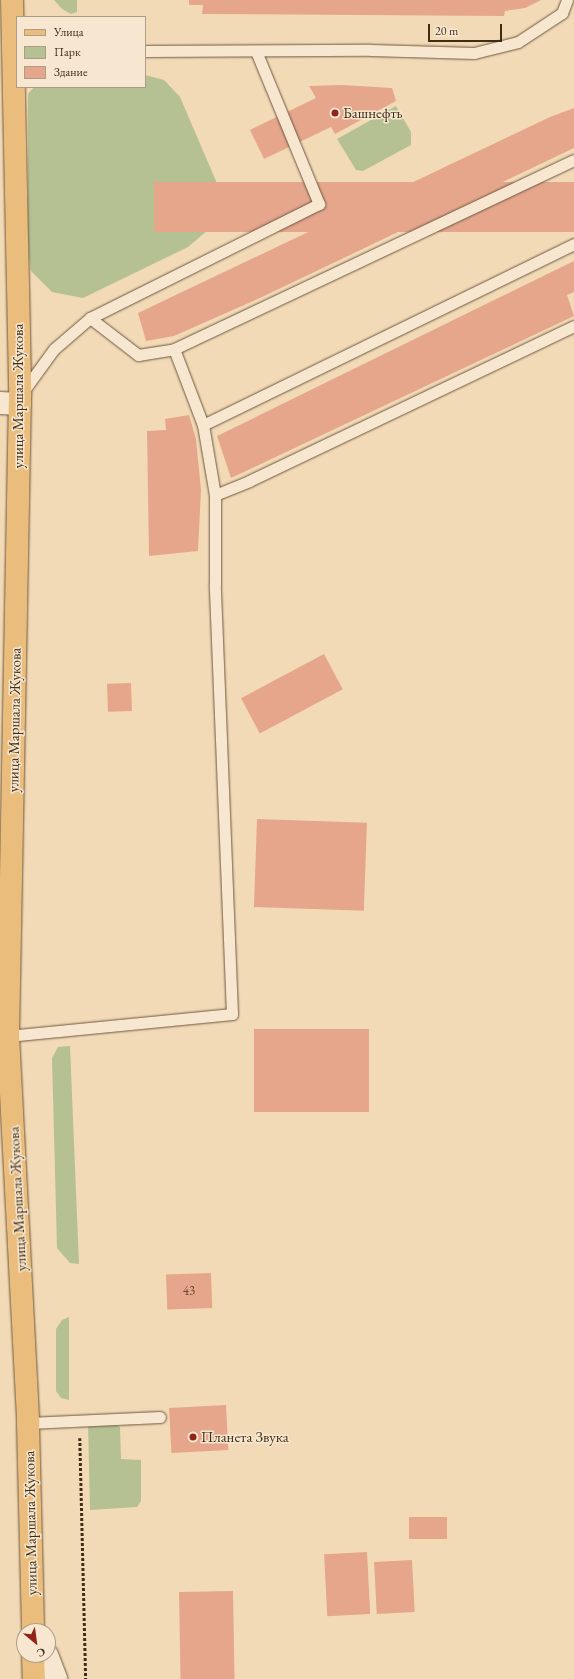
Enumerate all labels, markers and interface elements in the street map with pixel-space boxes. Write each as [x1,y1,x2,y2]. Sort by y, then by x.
legend [16,16,146,88]
scale bar [430,16,504,42]
text: 20 m [435,23,458,39]
text: Улица [54,24,84,40]
text: Парк [54,44,81,60]
text: Здание [54,64,88,80]
place label: Башнефть [343,104,403,122]
marker: Башнефть [330,108,340,118]
street label: улица Маршала Жукова [9,324,27,468]
street label: улица Маршала Жукова [4,647,24,793]
street label: улица Маршала Жукова [4,1126,30,1272]
house number: 43 [183,1283,195,1299]
place label: Планета Звука [201,1428,289,1446]
marker: Планета Звука [188,1432,198,1442]
street label: улица Маршала Жукова [20,1450,40,1596]
north arrow [16,1623,56,1663]
text: С [35,1645,48,1661]

